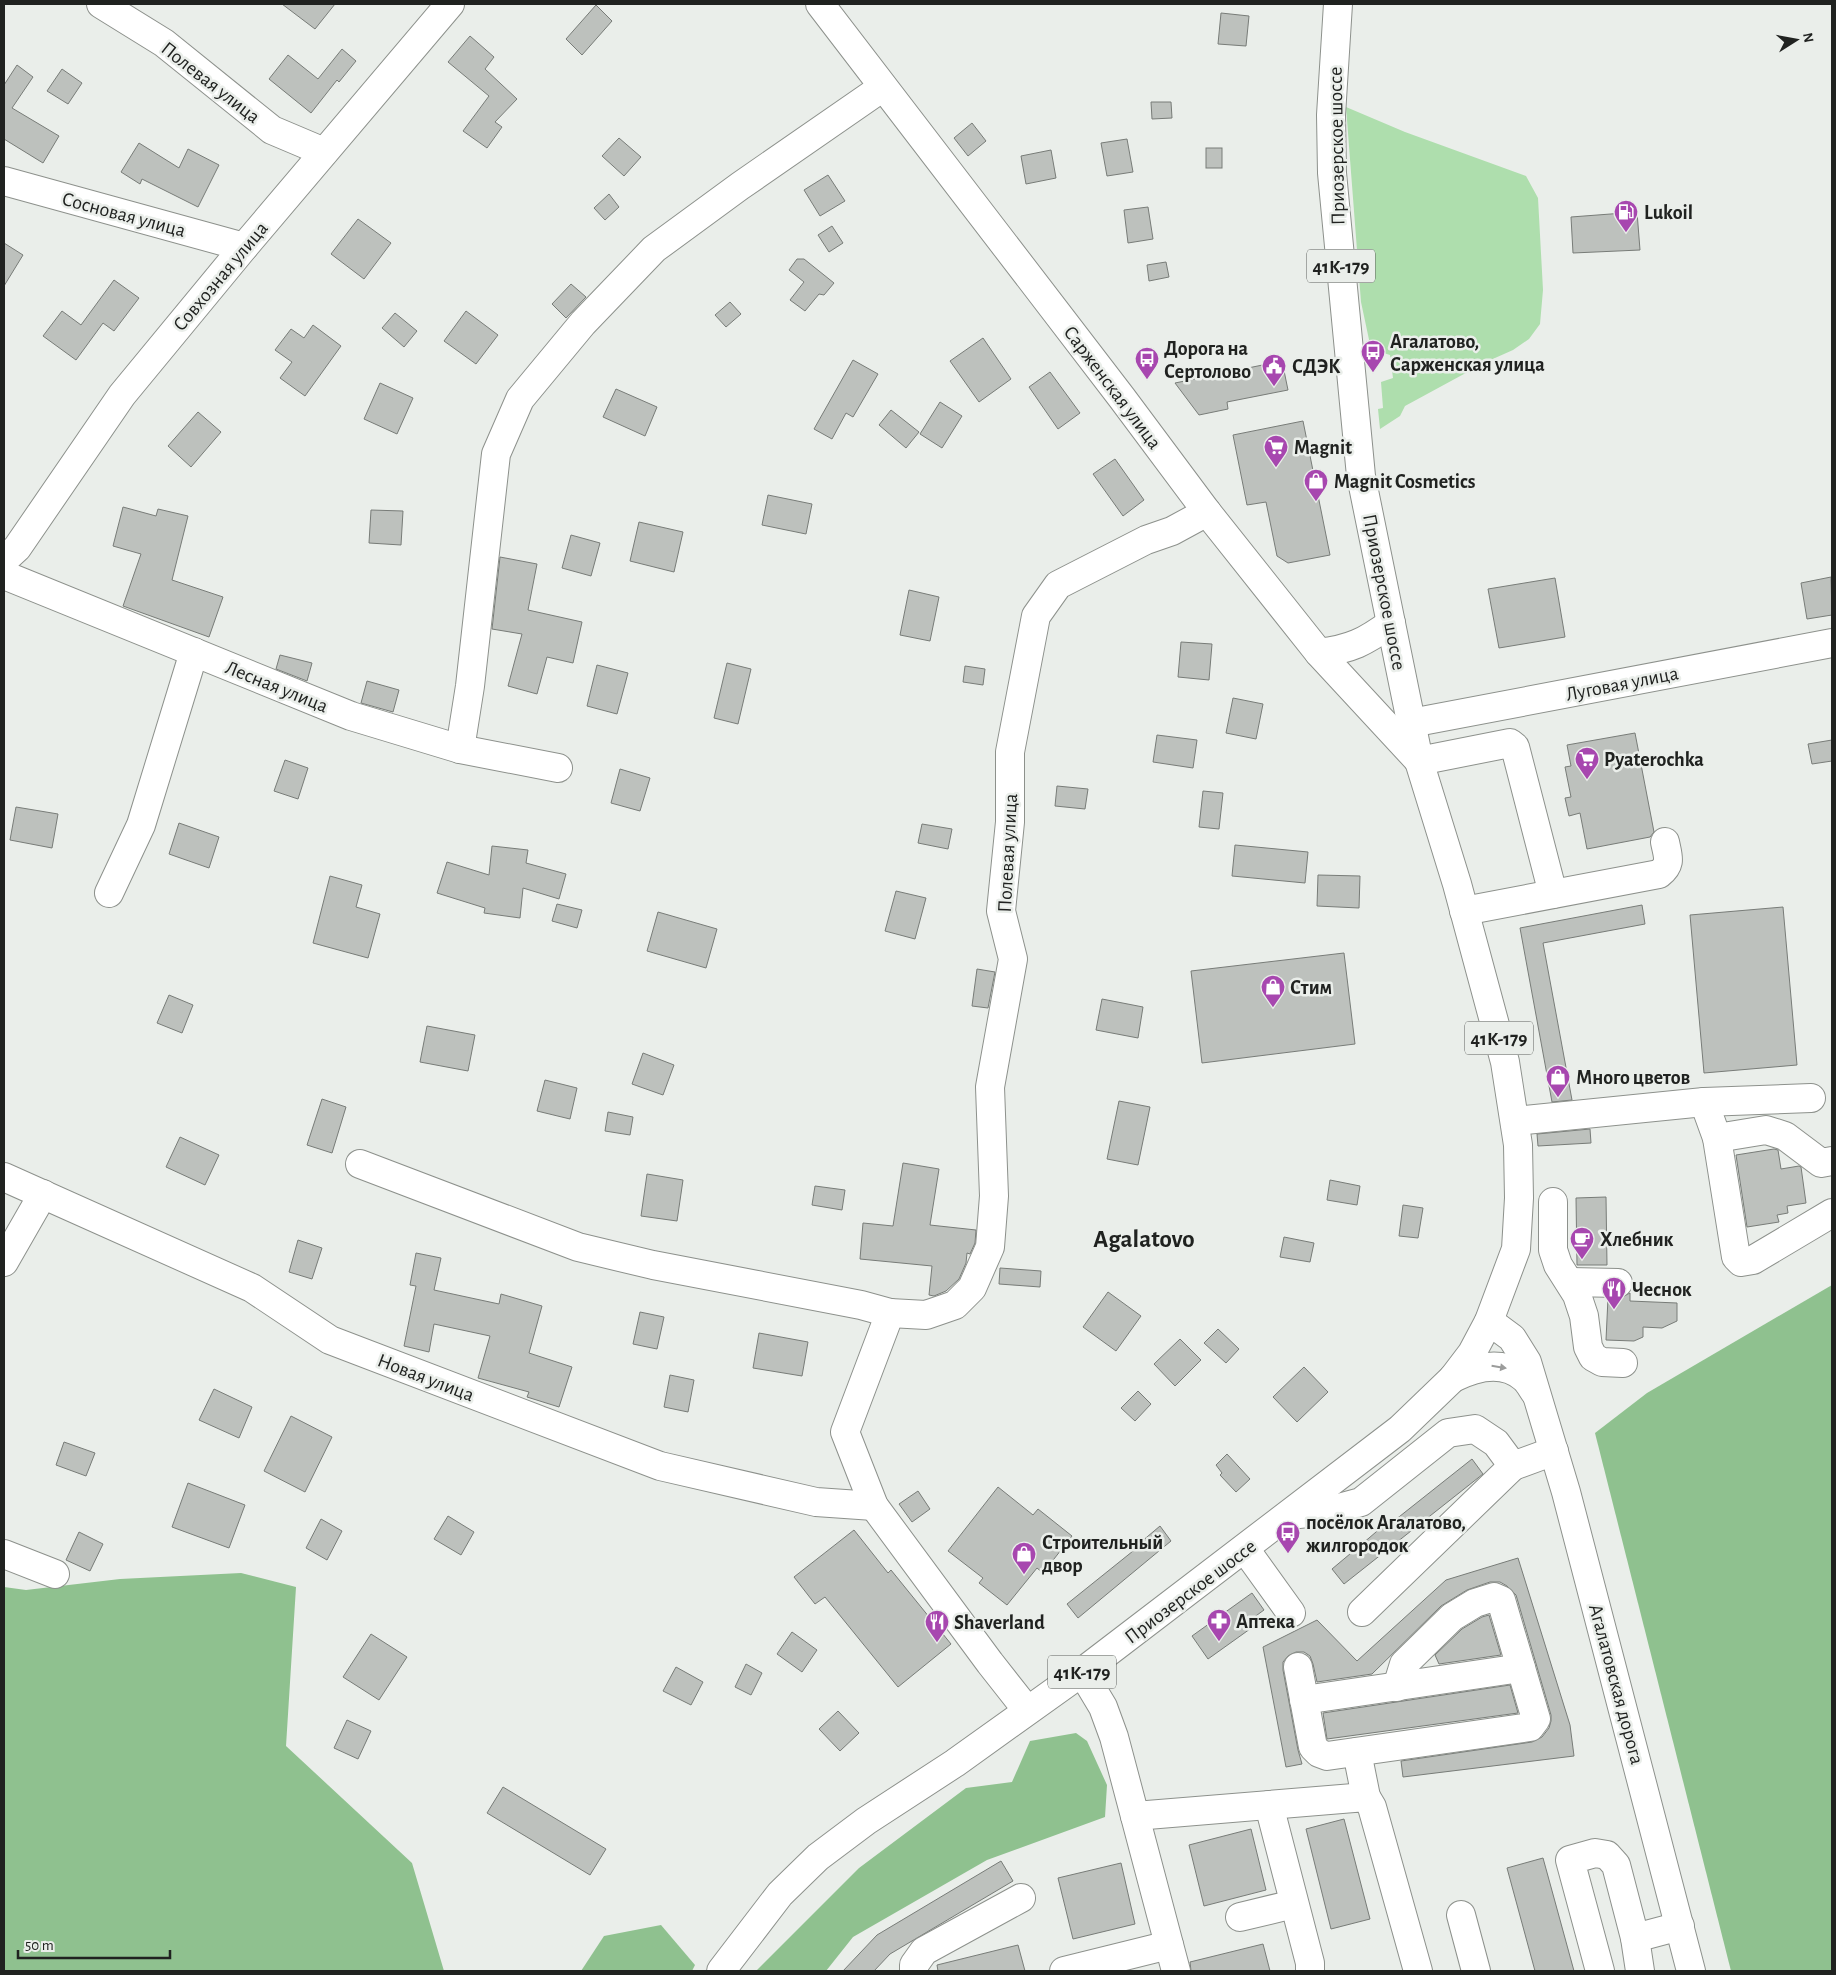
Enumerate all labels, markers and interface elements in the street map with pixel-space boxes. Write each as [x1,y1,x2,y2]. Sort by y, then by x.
north arrow [1771,15,1821,65]
text: N [1800,32,1816,44]
street label: Полевая улица [157,38,264,127]
street label: Приозерское шоссе [1326,66,1348,226]
street label: Сосновая улица [60,189,188,241]
fuel station icon: Lukoil [1613,199,1639,233]
place label: Lukoil [1644,203,1693,223]
street label: Совхозная улица [170,218,272,335]
road number: 41К-179 [1307,250,1375,282]
street label: Сарженская улица [1060,322,1165,453]
place label: Агалатово, Сарженская улица [1390,332,1545,375]
place label: Дорога на Сертолово [1164,339,1251,382]
bus stop icon: Агалатово, Сарженская улица [1360,339,1386,373]
bus stop icon: Дорога на Сертолово [1134,346,1160,380]
public building icon: СДЭК [1261,353,1287,387]
place label: СДЭК [1292,357,1341,377]
supermarket icon: Magnit [1263,434,1289,468]
place label: Magnit [1294,438,1352,458]
shop icon: Magnit Cosmetics [1303,468,1329,502]
place label: Magnit Cosmetics [1334,472,1476,492]
street label: Приозерское шоссе [1359,512,1409,672]
street label: Лесная улица [223,657,331,717]
street label: Луговая улица [1564,663,1680,705]
supermarket icon: Pyaterochka [1574,746,1600,780]
place label: Pyaterochka [1604,750,1704,770]
street label: Полевая улица [995,793,1021,913]
shop icon: Стим [1260,974,1286,1008]
place label: Стим [1290,978,1332,998]
road number: 41К-179 [1465,1021,1533,1054]
shop icon: Много цветов [1545,1064,1571,1098]
place label: Много цветов [1576,1068,1690,1088]
cafe icon: Хлебник [1569,1226,1595,1260]
district label: Agalatovo [1093,1227,1195,1252]
place label: Хлебник [1600,1230,1674,1250]
restaurant icon: Чеснок [1601,1276,1627,1310]
place label: Чеснок [1632,1280,1692,1300]
street label: Новая улица [375,1350,477,1406]
one-way arrow [1491,1364,1507,1372]
place label: посёлок Агалатово, жилгородок [1306,1513,1466,1556]
bus stop icon: посёлок Агалатово, жилгородок [1275,1520,1301,1554]
place label: Строительный двор [1042,1533,1163,1576]
street label: Приозерское шоссе [1121,1536,1260,1648]
shop icon: Строительный двор [1011,1541,1037,1575]
street label: Агалатовская дорога [1585,1602,1647,1767]
pharmacy icon: Аптека [1206,1608,1232,1642]
restaurant icon: Shaverland [924,1609,950,1643]
place label: Аптека [1236,1612,1295,1632]
place label: Shaverland [954,1613,1045,1633]
road number: 41К-179 [1048,1655,1116,1688]
scale bar [18,1928,170,1960]
text: 50 m [25,1938,54,1953]

